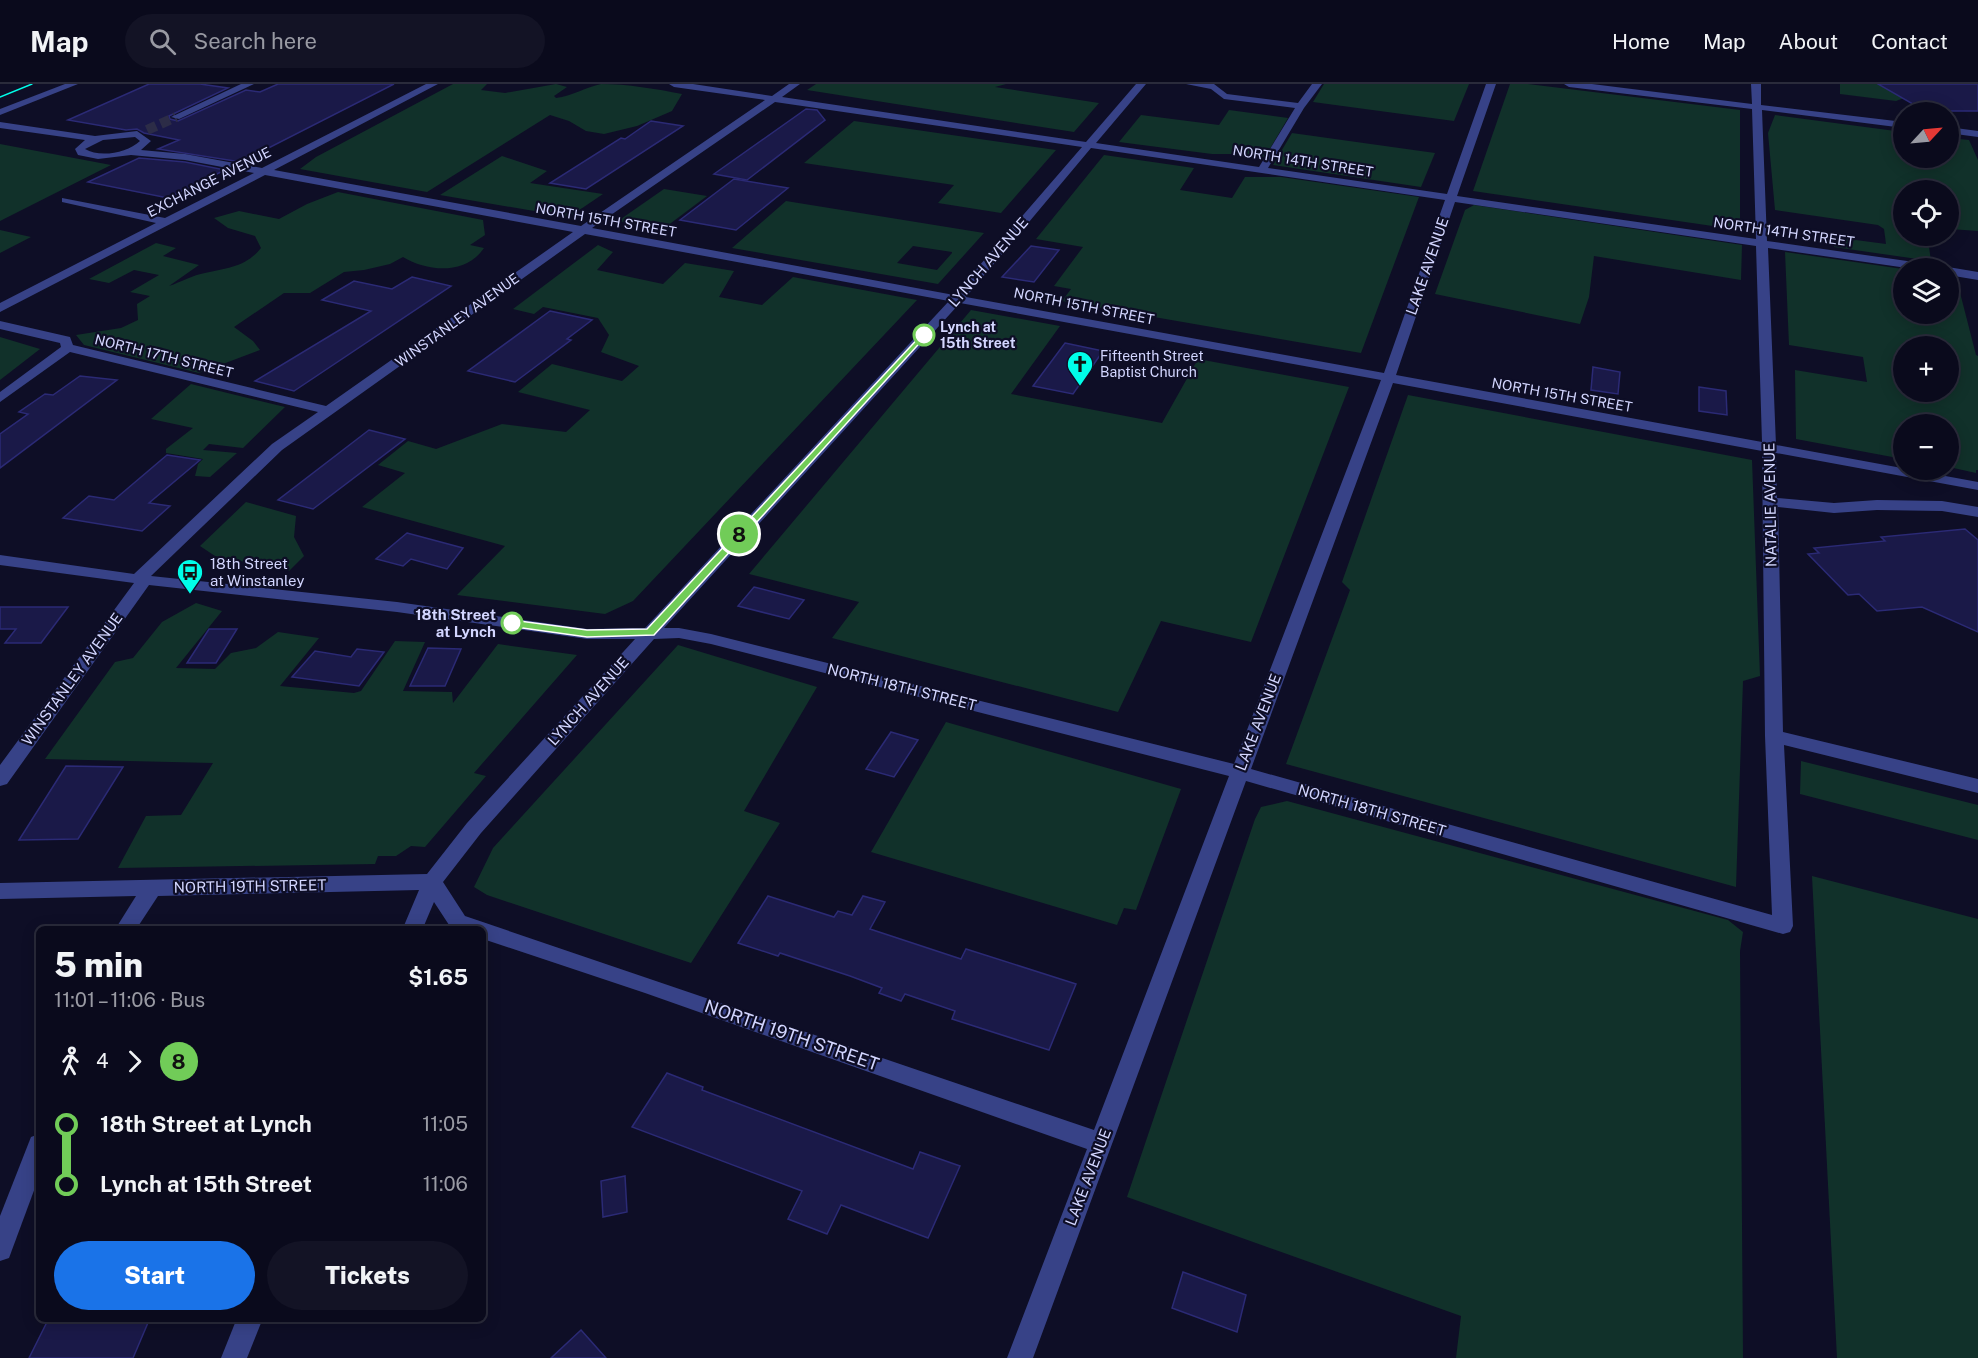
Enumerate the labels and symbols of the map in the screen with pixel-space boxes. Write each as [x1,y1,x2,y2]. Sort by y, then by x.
north arrow [1893,102,1959,168]
street label: NORTH 14TH STREET [1231,142,1375,180]
street label: EXCHANGE AVENUE [144,144,274,220]
street label: NORTH 15TH STREET [534,200,678,240]
street label: LYNCH AVENUE [945,214,1031,310]
street label: NORTH 14TH STREET [1712,214,1856,250]
street label: LAKE AVENUE [1402,215,1452,317]
street label: WINSTANLEY AVENUE [392,270,522,370]
street label: NORTH 15TH STREET [1012,285,1156,327]
place label: Lynch at 15th Street [940,319,1016,351]
marker: Lynch at 15th Street [913,324,935,346]
street label: NORTH 17TH STREET [93,331,235,381]
place label: Fifteenth Street Baptist Church [1100,348,1204,380]
church icon: Fifteenth Street Baptist Church [1065,349,1095,387]
street label: NORTH 15TH STREET [1490,375,1634,415]
street label: NATALIE AVENUE [1760,443,1780,567]
line badge: 8 [720,514,758,554]
place label: 18th Street at Winstanley [210,555,305,589]
bus stop icon: 18th Street at Winstanley [175,557,205,595]
place label: 18th Street at Lynch [415,606,496,640]
street label: WINSTANLEY AVENUE [18,609,126,749]
marker: 18th Street at Lynch [501,612,523,634]
street label: LYNCH AVENUE [544,653,632,749]
street label: NORTH 18TH STREET [826,660,978,714]
street label: LAKE AVENUE [1232,671,1284,773]
street label: NORTH 18TH STREET [1296,781,1448,839]
street label: NORTH 19TH STREET [174,876,327,896]
street label: NORTH 19TH STREET [702,995,882,1075]
street label: LAKE AVENUE [1062,1126,1114,1228]

